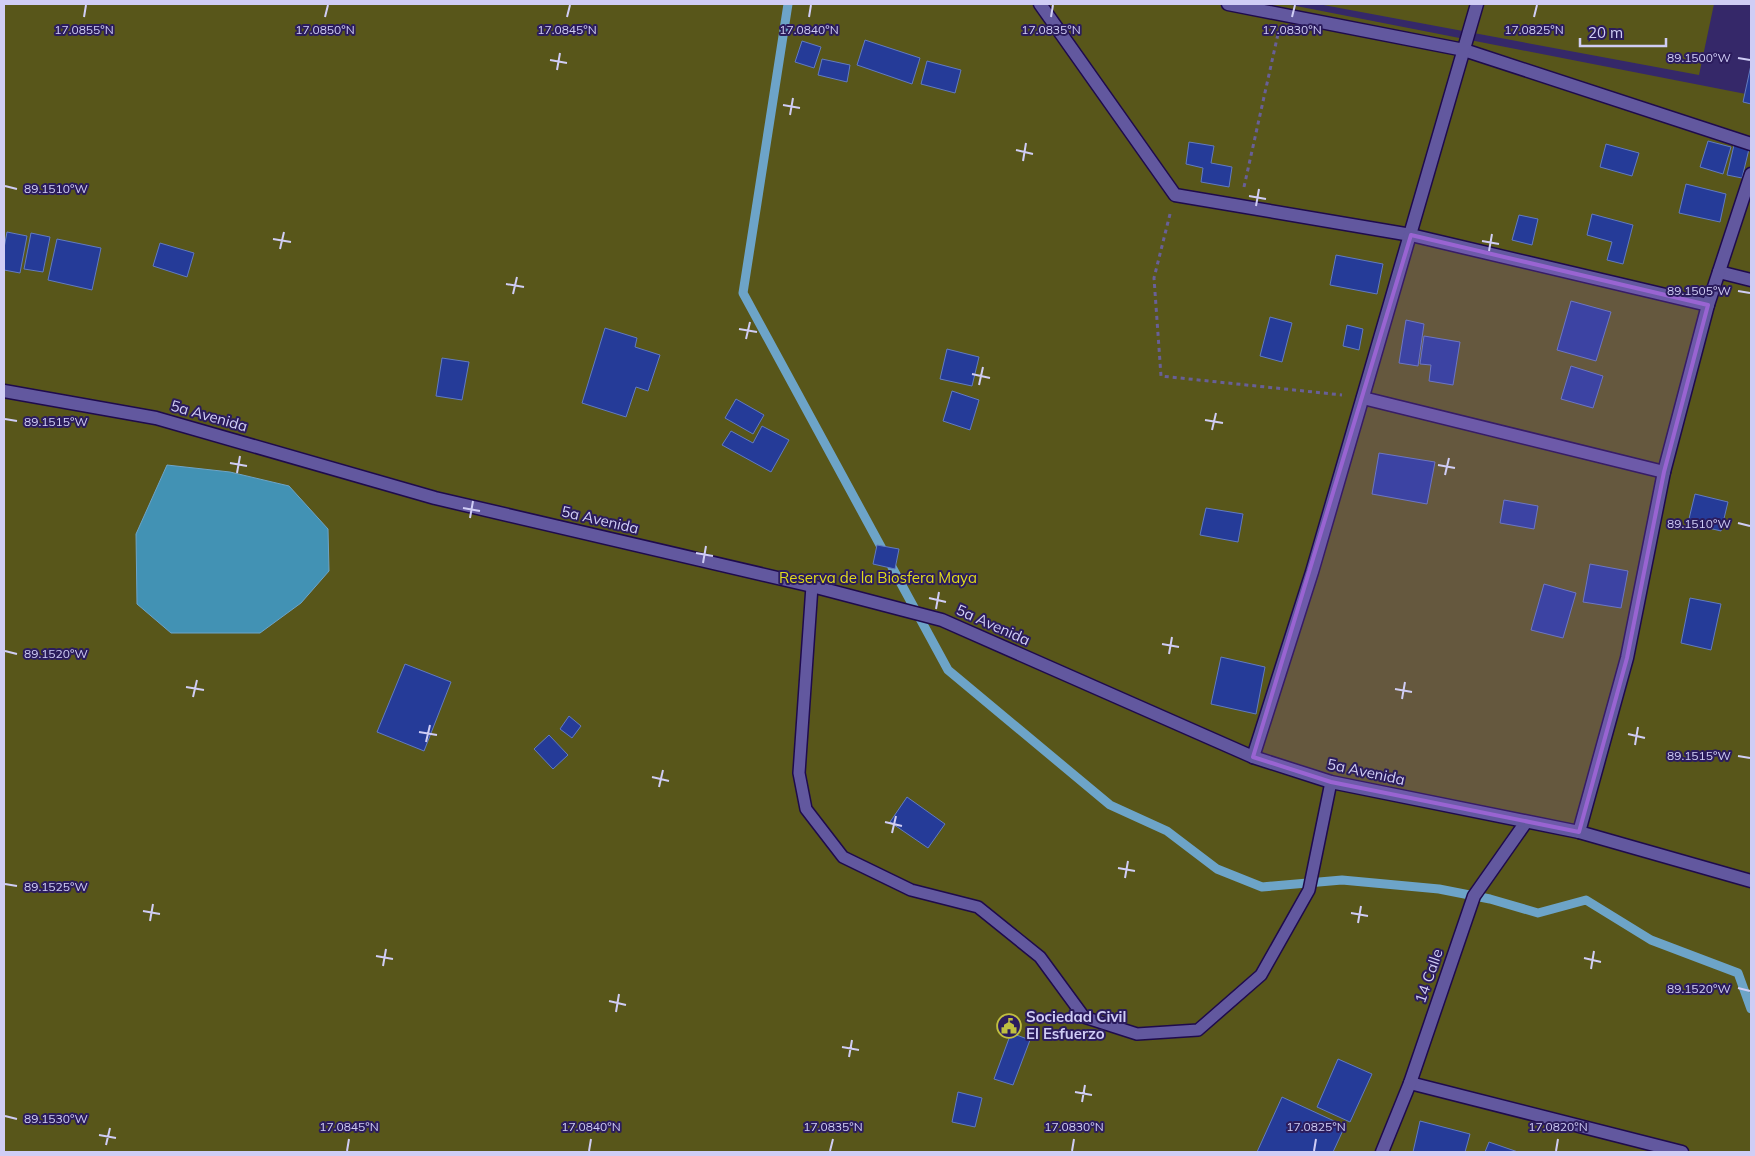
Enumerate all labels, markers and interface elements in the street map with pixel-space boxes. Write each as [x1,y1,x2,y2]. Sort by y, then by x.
scale bar [1580,15,1666,47]
text: 17.0855°N [54,22,114,37]
text: 17.0850°N [295,22,355,37]
text: 17.0845°N [537,22,597,37]
text: 17.0840°N [779,22,839,37]
text: 17.0835°N [1021,22,1081,37]
text: 17.0830°N [1262,22,1322,37]
text: 17.0825°N [1504,22,1564,37]
text: 20 m [1588,23,1623,42]
text: 89.1500°W [1667,50,1731,65]
text: 89.1510°W [24,181,88,196]
text: 89.1505°W [1667,283,1731,298]
street label: 5a Avenida [169,396,250,436]
text: 89.1515°W [24,414,88,429]
street label: 5a Avenida [560,501,641,538]
text: 89.1510°W [1667,516,1731,531]
park label: Reserva de la Biosfera Maya [779,568,977,587]
street label: 5a Avenida [953,600,1033,649]
text: 89.1520°W [24,646,88,661]
text: 89.1515°W [1667,748,1731,763]
street label: 5a Avenida [1326,754,1407,789]
text: 89.1525°W [24,879,88,894]
street label: 14 Calle [1410,946,1447,1006]
text: 89.1520°W [1667,981,1731,996]
place label: Sociedad Civil El Esfuerzo [1026,1007,1126,1043]
public building icon: Sociedad Civil El Esfuerzo [996,1013,1022,1039]
text: 89.1530°W [24,1111,88,1126]
text: 17.0845°N [319,1119,379,1134]
text: 17.0840°N [561,1119,621,1134]
text: 17.0835°N [803,1119,863,1134]
text: 17.0830°N [1044,1119,1104,1134]
text: 17.0825°N [1286,1119,1346,1134]
text: 17.0820°N [1528,1119,1588,1134]

